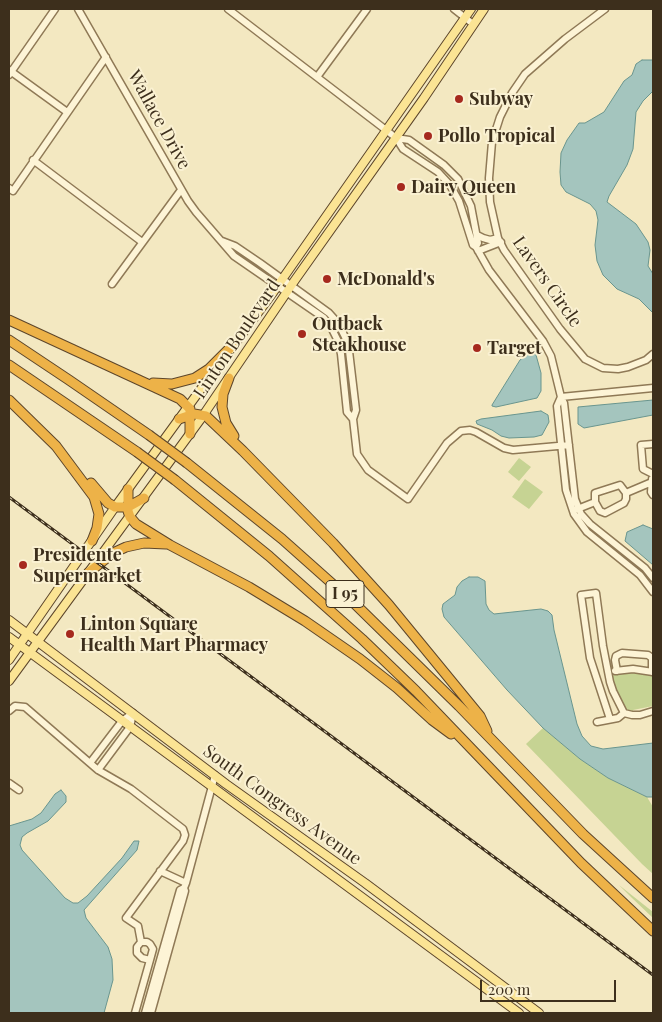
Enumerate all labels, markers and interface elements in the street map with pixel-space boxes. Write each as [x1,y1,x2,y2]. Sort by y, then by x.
street label: Wallace Drive [123,67,195,173]
place label: Subway [469,88,533,110]
marker: Subway [453,93,465,105]
place label: Pollo Tropical [438,125,555,147]
marker: Pollo Tropical [422,130,434,142]
place label: Dairy Queen [411,176,516,198]
marker: Dairy Queen [395,181,407,193]
street label: Lavers Circle [508,232,586,332]
place label: McDonald's [337,268,435,290]
marker: McDonald's [321,273,333,285]
street label: Linton Boulevard [189,275,285,403]
place label: Outback Steakhouse [312,313,407,356]
marker: Outback Steakhouse [296,328,308,340]
place label: Target [487,337,541,359]
marker: Target [471,342,483,354]
place label: Presidente Supermarket [33,544,142,586]
marker: Presidente Supermarket [17,559,29,571]
road number: I 95 [326,580,364,608]
place label: Linton Square Health Mart Pharmacy [80,613,268,656]
marker: Linton Square Health Mart Pharmacy [64,628,76,640]
street label: South Congress Avenue [199,740,365,870]
scale bar [482,970,618,1002]
text: 200 m [488,979,530,999]

